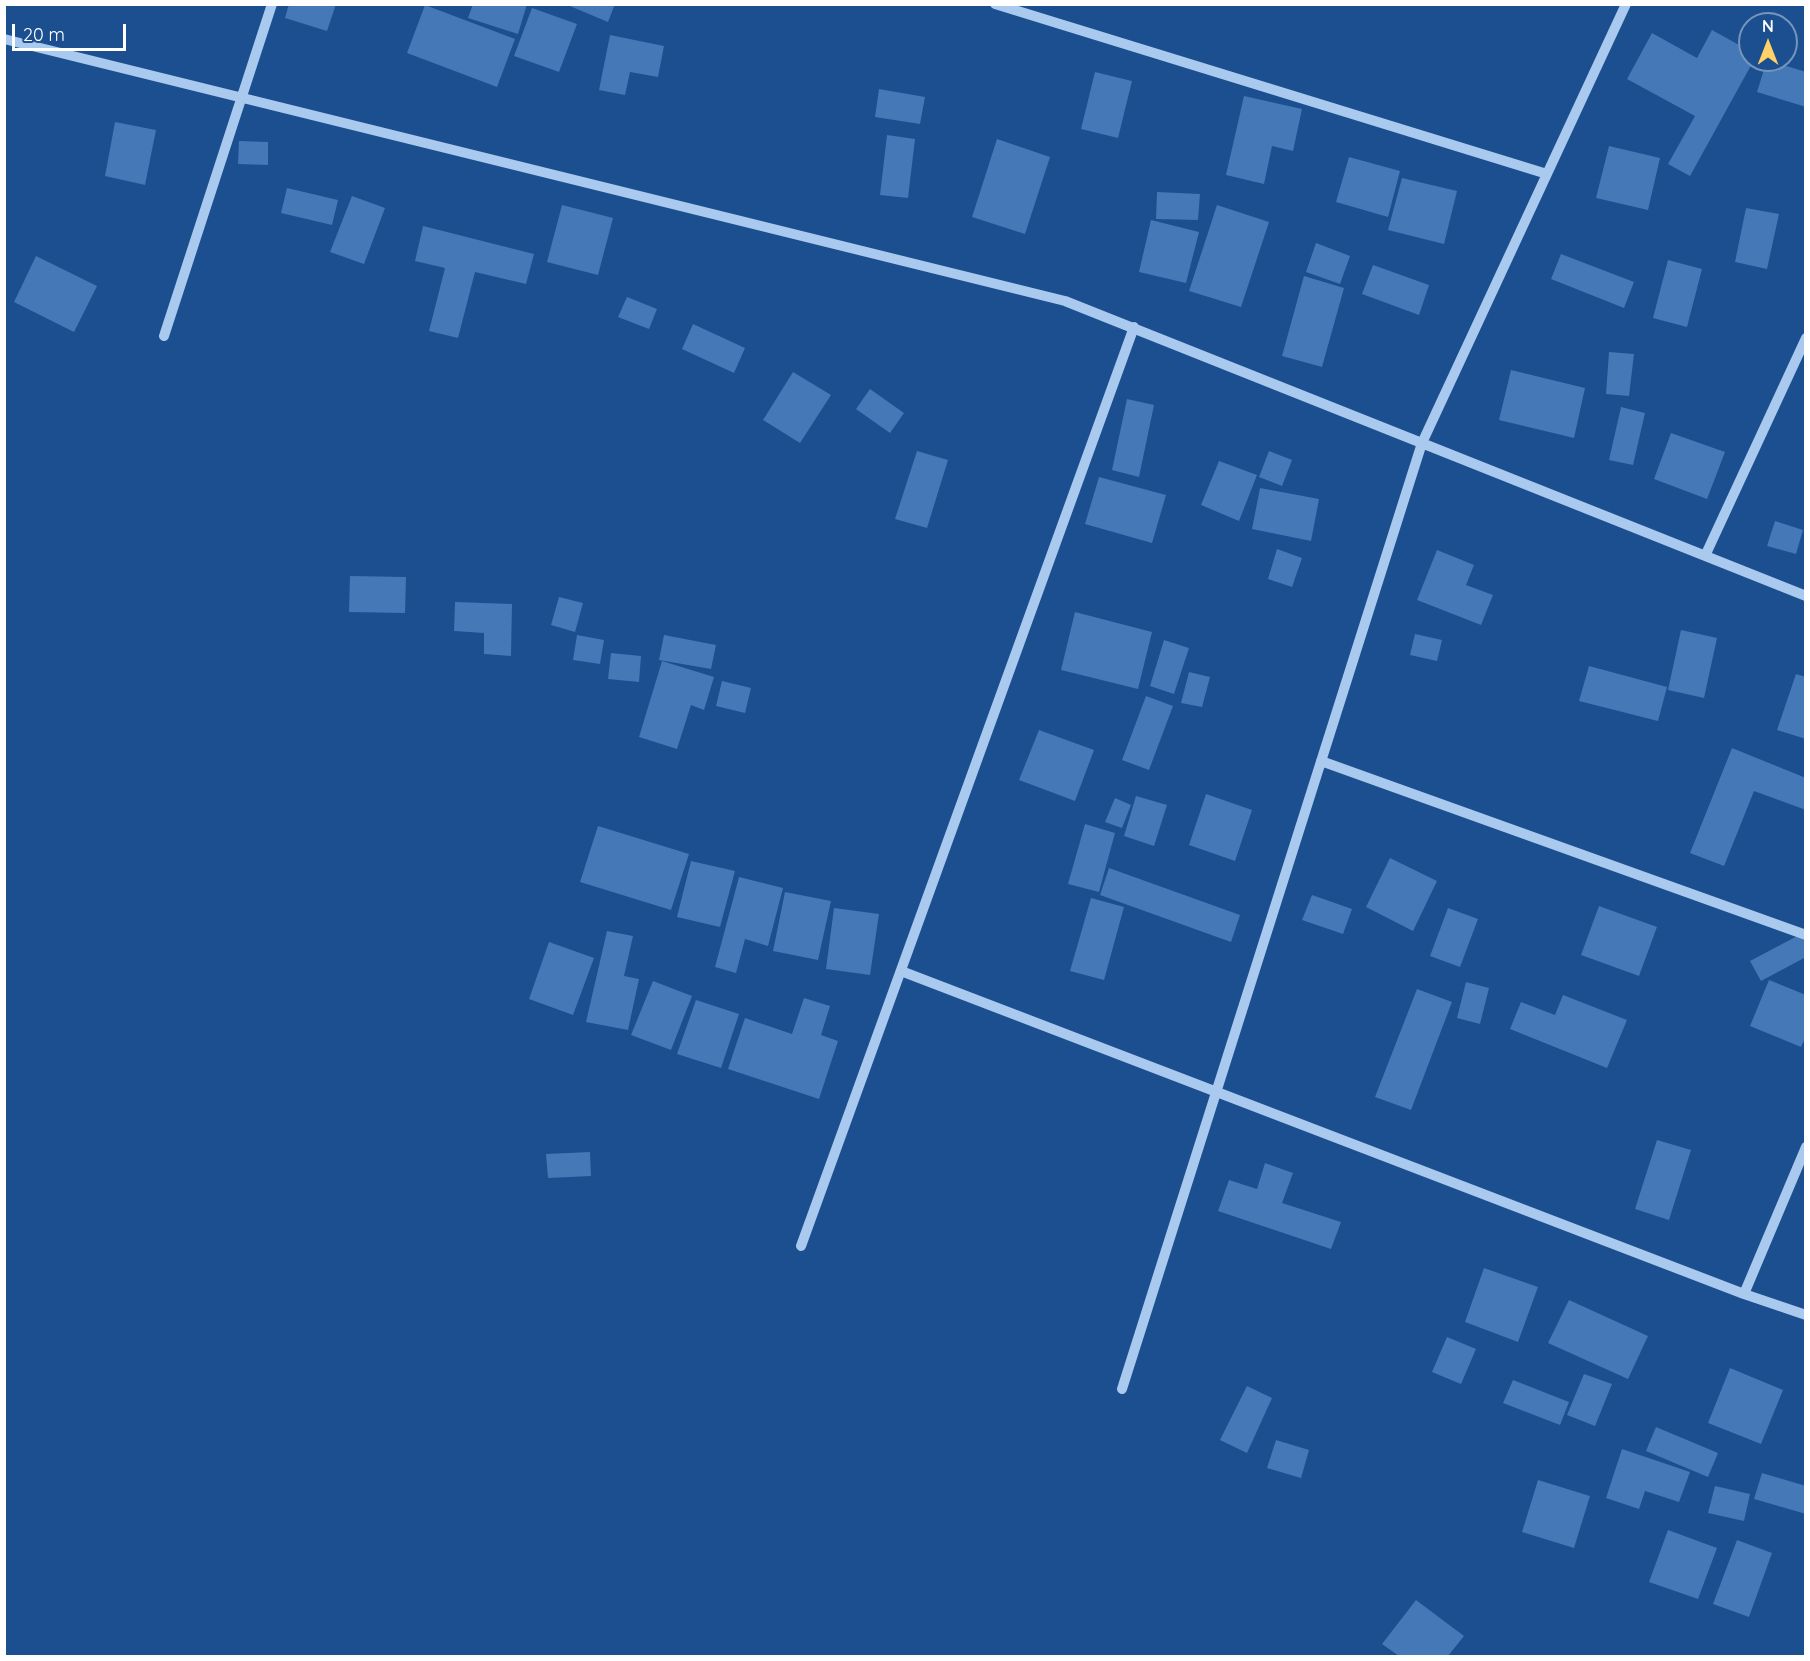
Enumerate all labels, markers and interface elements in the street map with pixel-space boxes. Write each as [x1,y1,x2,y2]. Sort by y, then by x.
scale bar [15,12,129,50]
north arrow [1738,12,1798,72]
text: N [1762,16,1774,36]
text: 20 m [23,23,65,46]

